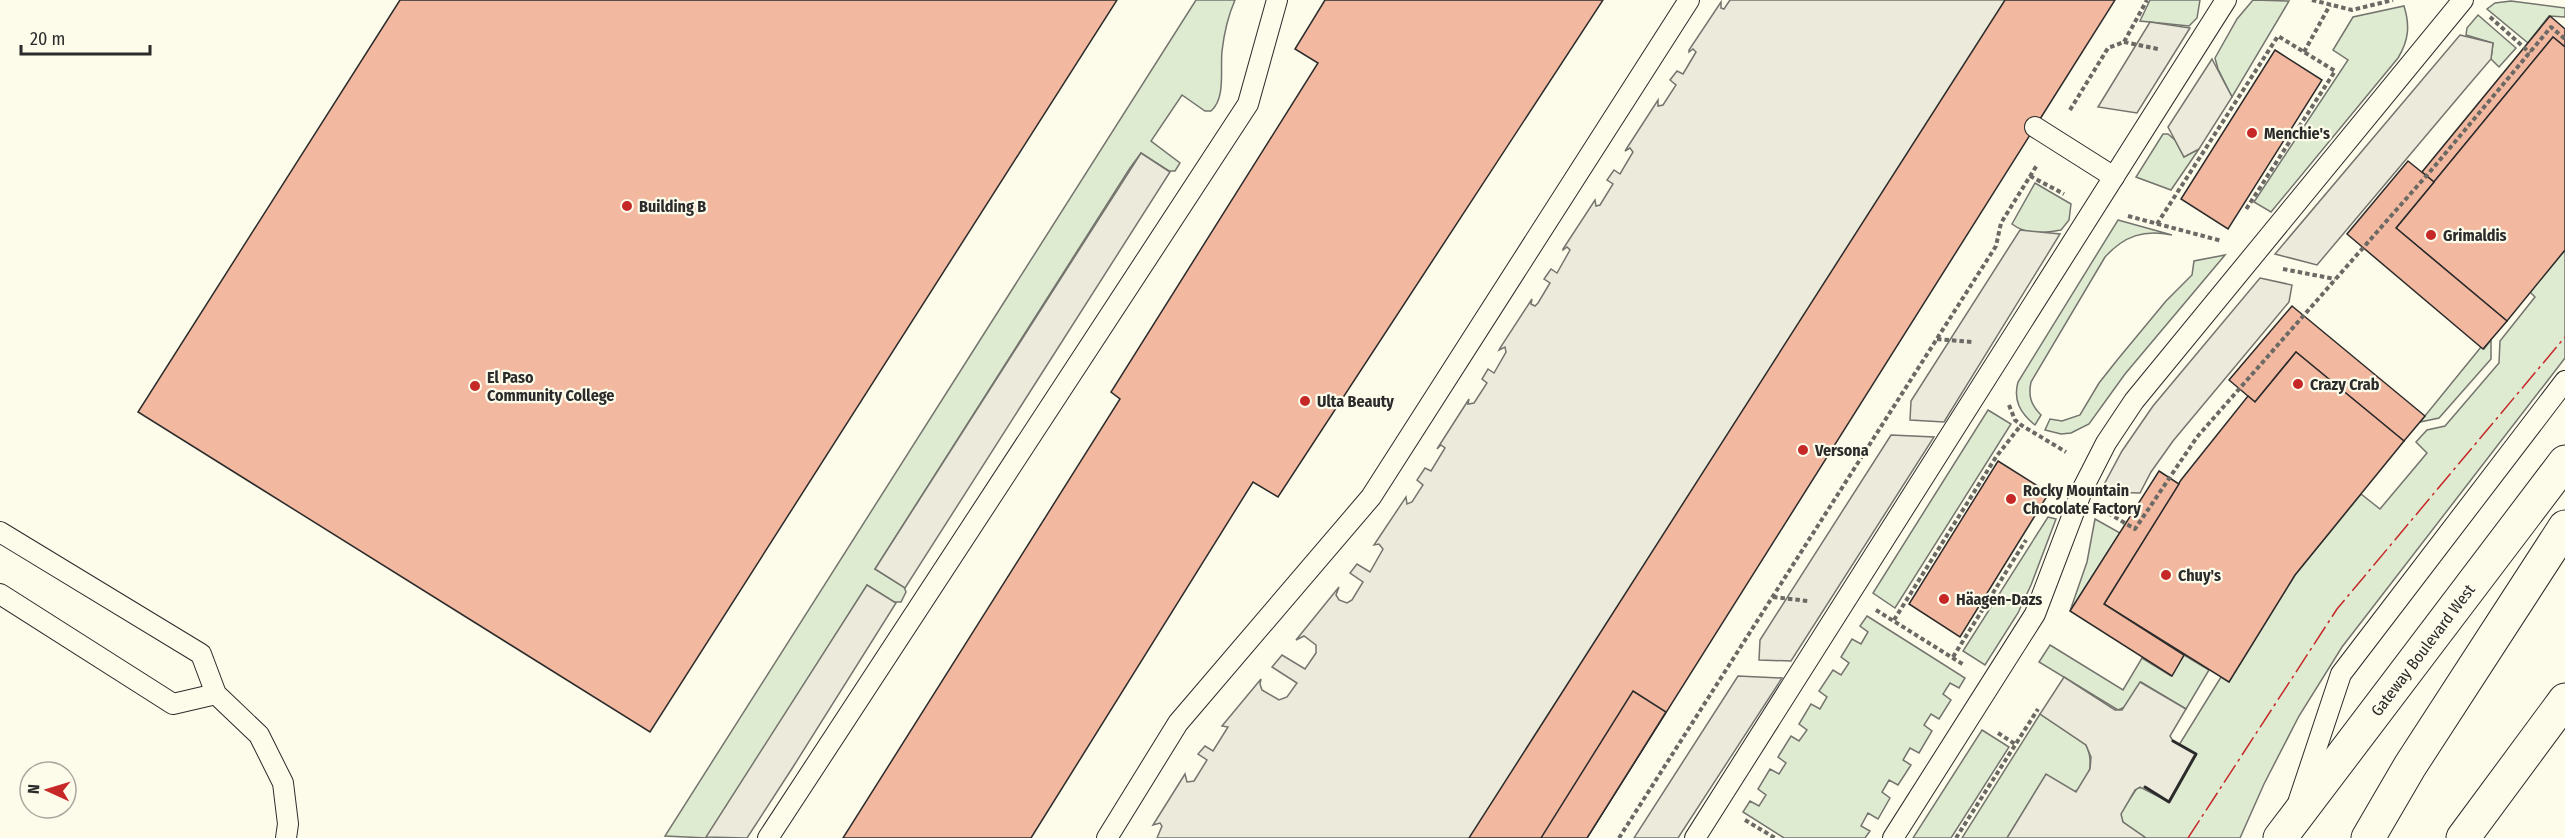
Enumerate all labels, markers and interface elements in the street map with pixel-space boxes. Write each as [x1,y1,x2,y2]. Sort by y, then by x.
scale bar [21,18,150,56]
text: 20 m [30,28,65,50]
place label: Menchie's [2264,124,2330,143]
marker: Menchie's [2245,126,2259,140]
place label: Building B [639,197,706,216]
marker: Building B [620,199,634,213]
place label: Grimaldis [2443,226,2507,245]
marker: Grimaldis [2424,228,2438,242]
place label: El Paso Community College [487,368,614,405]
place label: Crazy Crab [2310,375,2380,394]
marker: Crazy Crab [2291,377,2305,391]
marker: El Paso Community College [468,379,482,393]
place label: Ulta Beauty [1317,392,1394,411]
marker: Ulta Beauty [1298,394,1312,408]
place label: Versona [1814,441,1869,460]
marker: Versona [1796,443,1810,457]
place label: Rocky Mountain Chocolate Factory [2023,481,2141,518]
marker: Rocky Mountain Chocolate Factory [2004,492,2018,506]
place label: Chuy's [2178,566,2221,585]
marker: Chuy's [2159,568,2173,582]
street label: Gateway Boulevard West [2367,580,2479,720]
place label: Häagen-Dazs [1956,590,2042,609]
marker: Häagen-Dazs [1937,592,1951,606]
north arrow [18,760,78,820]
text: N [24,784,43,794]

